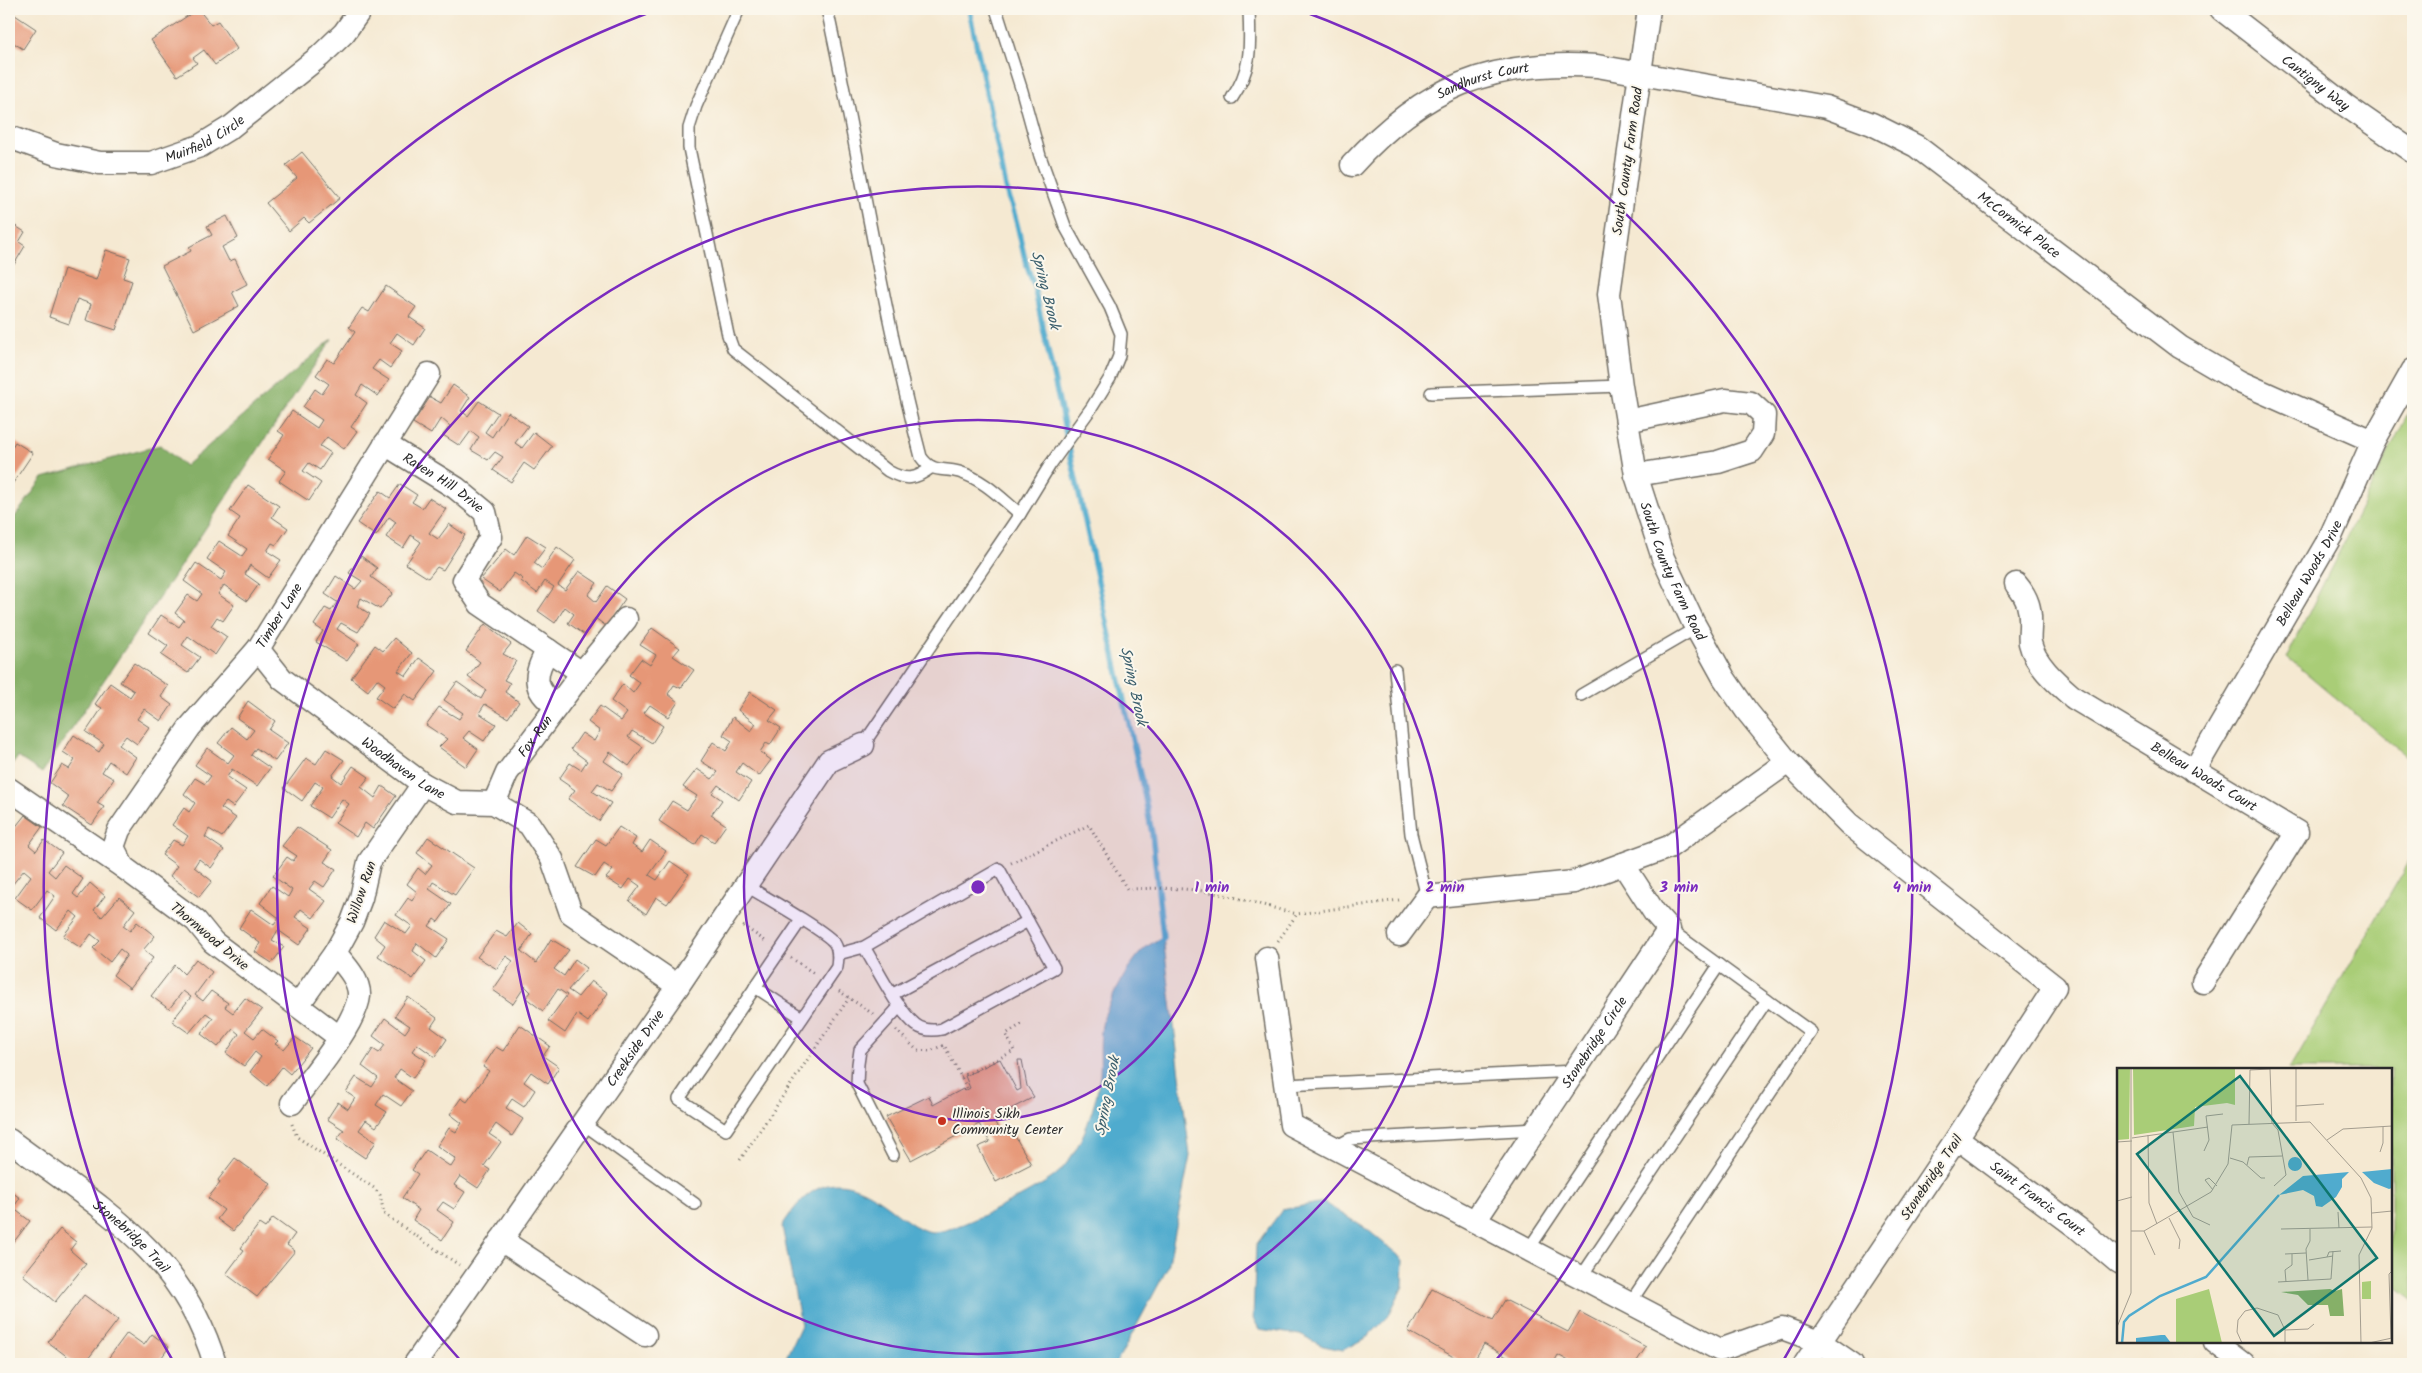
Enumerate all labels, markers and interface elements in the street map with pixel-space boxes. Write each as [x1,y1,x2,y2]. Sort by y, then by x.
street label: Cantigny Way [2276,50,2354,117]
street label: Sandhurst Court [1433,57,1531,106]
street label: South County Farm Road [1607,85,1649,236]
street label: Muirfield Circle [162,110,251,169]
street label: McCormick Place [1972,186,2066,265]
water label: Spring Brook [1024,249,1067,334]
street label: Raven Hill Drive [398,447,489,519]
street label: South County Farm Road [1633,499,1712,646]
street label: Belleau Woods Drive [2271,516,2349,630]
street label: Timber Lane [251,578,309,653]
water label: Spring Brook [1113,645,1153,730]
street label: Fox Run [512,711,559,762]
street label: Woodhaven Lane [356,732,449,806]
street label: Belleau Woods Court [2146,736,2262,818]
street label: Willow Run [341,858,383,927]
text: 1 min [1195,876,1229,900]
text: 2 min [1425,876,1465,900]
text: 3 min [1659,876,1698,900]
text: 4 min [1893,876,1931,900]
centre of rings [969,878,987,896]
street label: Thornwood Drive [165,897,254,977]
street label: Stonebridge Circle [1556,992,1634,1093]
street label: Creekside Drive [601,1005,671,1092]
water label: Spring Brook [1089,1053,1128,1138]
inset map [2117,1068,2392,1343]
place label: Illinois Sikh Community Center [952,1103,1064,1141]
marker: Illinois Sikh Community Center [936,1115,948,1127]
street label: Stonebridge Trail [1895,1130,1969,1225]
street label: Saint Francis Court [1985,1156,2091,1242]
street label: Stonebridge Trail [87,1195,175,1279]

